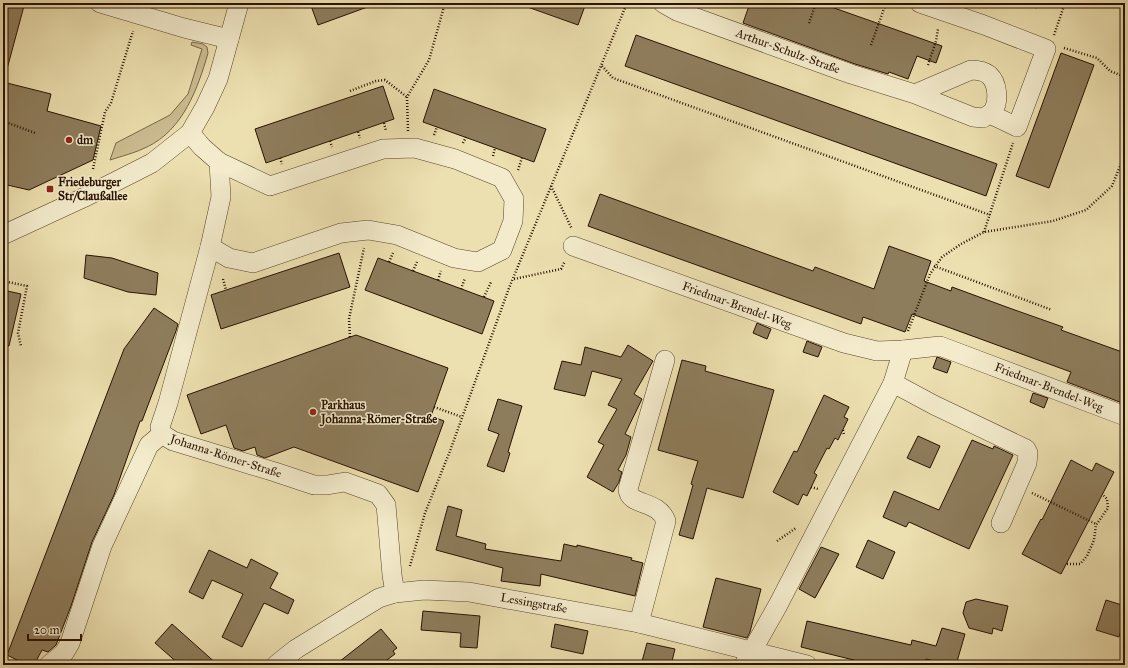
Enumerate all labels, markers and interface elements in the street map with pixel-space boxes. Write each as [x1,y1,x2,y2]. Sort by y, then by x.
street label: Arthur-Schulz-Straße [733,25,842,76]
place label: dm [77,133,94,147]
marker: dm [64,135,74,145]
place label: Friedeburger Str/Claußallee [58,175,128,203]
marker: Friedeburger Str/Claußallee [45,184,55,194]
street label: Friedmar-Brendel-Weg [680,279,794,332]
street label: Friedmar-Brendel-Weg [992,360,1106,415]
place label: Parkhaus Johanna-Römer-Straße [319,398,437,427]
marker: Parkhaus Johanna-Römer-Straße [308,407,318,417]
street label: Johanna-Römer-Straße [166,431,283,482]
street label: Lessingstraße [499,590,568,617]
scale bar [28,616,81,642]
text: 20 m [34,623,60,637]

